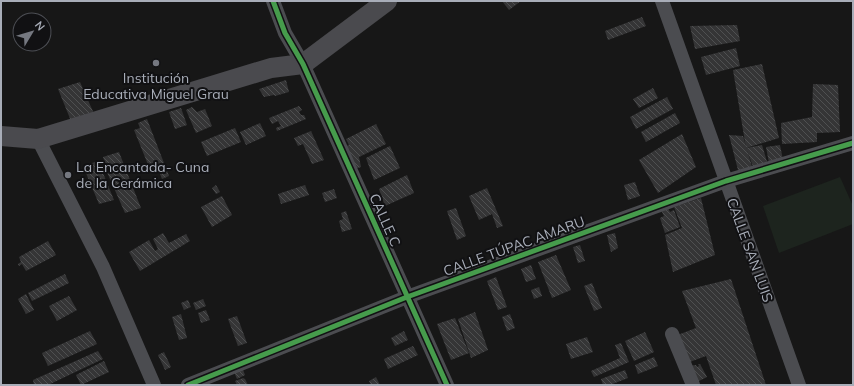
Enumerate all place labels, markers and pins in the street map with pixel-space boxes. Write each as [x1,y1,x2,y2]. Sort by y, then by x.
marker: Institución Educativa Miguel Grau [151,58,161,68]
place label: Institución Educativa Miguel Grau [83,69,229,103]
place label: La Encantada- Cuna de la Cerámica [76,158,209,192]
marker: La Encantada- Cuna de la Cerámica [63,170,73,180]

